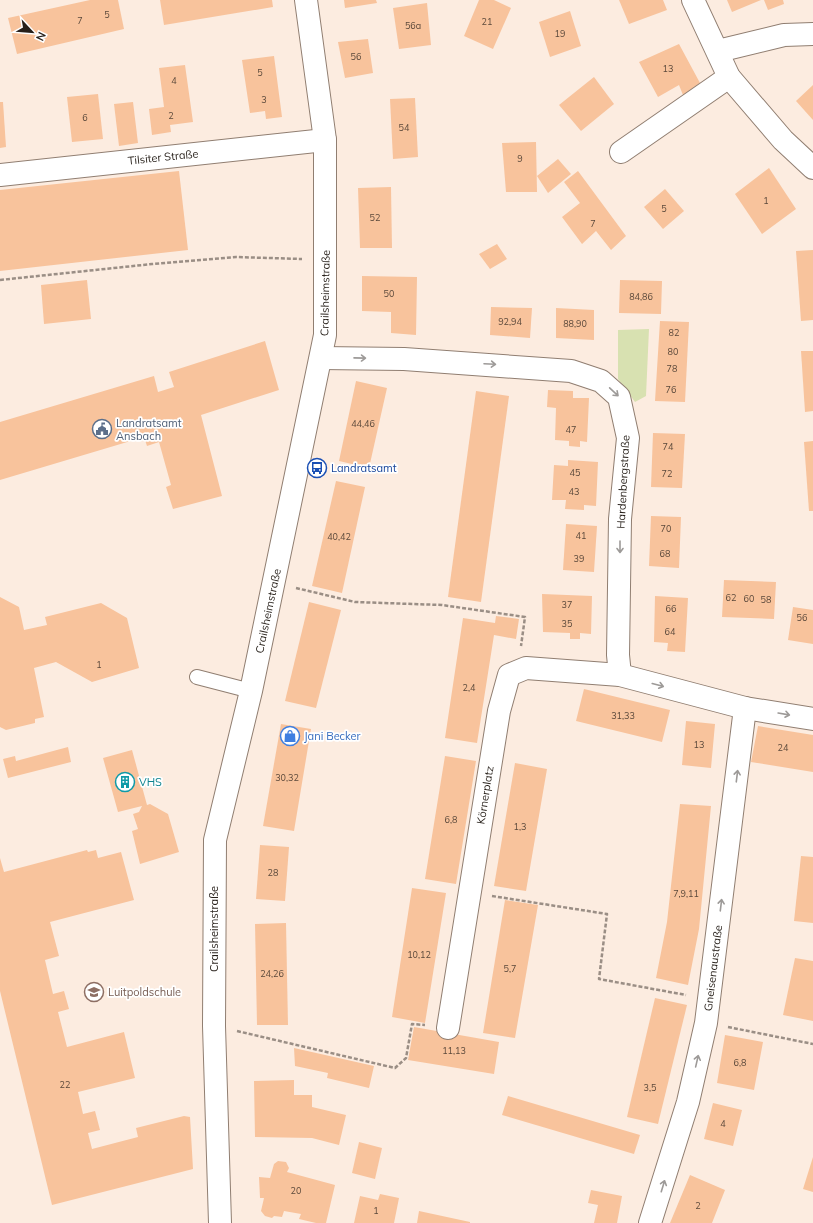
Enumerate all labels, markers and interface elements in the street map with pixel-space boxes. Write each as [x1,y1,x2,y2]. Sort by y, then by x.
house number: 5 [104,9,110,20]
north arrow [12,12,52,52]
house number: 7 [77,15,83,26]
house number: 21 [482,16,492,27]
house number: 56a [405,20,421,31]
house number: 19 [555,28,565,39]
text: N [33,30,49,43]
house number: 56 [351,51,361,62]
house number: 13 [663,63,673,74]
house number: 5 [257,67,263,78]
house number: 4 [171,75,177,86]
house number: 3 [261,94,267,105]
house number: 2 [168,110,174,121]
house number: 6 [82,112,88,123]
house number: 54 [399,122,410,133]
street label: Tilsiter Straße [127,146,199,168]
house number: 9 [517,153,523,164]
house number: 1 [763,195,769,206]
house number: 5 [661,203,667,214]
house number: 52 [370,212,380,223]
house number: 7 [590,218,596,229]
street label: Crailsheimstraße [317,250,333,336]
house number: 50 [384,288,394,299]
house number: 84,86 [629,291,653,302]
house number: 92,94 [498,316,522,327]
house number: 88,90 [563,318,587,329]
house number: 82 [669,327,679,338]
house number: 80 [668,346,678,357]
one-way arrow [353,354,366,362]
one-way arrow [483,360,496,368]
house number: 78 [667,363,677,374]
house number: 76 [666,384,676,395]
one-way arrow [609,388,619,397]
place label: Landratsamt Ansbach [116,416,182,443]
public building icon: Landratsamt Ansbach [91,418,113,440]
house number: 44,46 [351,418,375,429]
house number: 47 [566,424,576,435]
street label: Hardenbergstraße [614,435,632,529]
house number: 74 [663,441,674,452]
bus stop icon: Landratsamt [306,457,328,479]
place label: Landratsamt [331,461,397,475]
house number: 45 [570,467,581,478]
house number: 72 [662,468,672,479]
house number: 43 [569,486,579,497]
house number: 70 [661,523,671,534]
house number: 41 [576,530,586,541]
house number: 40,42 [327,531,351,542]
one-way arrow [616,540,624,553]
house number: 68 [660,548,670,559]
house number: 39 [574,553,584,564]
street label: Crailsheimstraße [252,567,284,655]
house number: 62 [726,592,736,603]
house number: 60 [744,593,754,604]
house number: 58 [761,594,771,605]
house number: 37 [562,599,572,610]
house number: 66 [666,603,676,614]
house number: 56 [797,612,807,623]
house number: 35 [562,618,573,629]
house number: 64 [665,626,676,637]
house number: 1 [96,659,102,670]
house number: 2,4 [463,682,476,693]
one-way arrow [651,682,664,689]
house number: 31,33 [611,710,635,721]
one-way arrow [777,711,790,719]
shop icon: Jani Becker [279,725,301,747]
place label: Jani Becker [304,729,361,743]
house number: 13 [694,739,704,750]
house number: 24 [778,742,789,753]
street label: Körnerplatz [473,765,497,825]
one-way arrow [733,770,741,783]
building icon: VHS [114,771,136,793]
house number: 30,32 [275,772,299,783]
place label: VHS [139,775,162,789]
house number: 6,8 [445,814,457,825]
house number: 1,3 [514,821,526,832]
house number: 28 [268,867,278,878]
street label: Crailsheimstraße [207,886,221,972]
house number: 7,9,11 [673,888,699,899]
one-way arrow [717,899,725,912]
street label: Gneisenaustraße [701,924,725,1012]
house number: 10,12 [407,949,431,960]
house number: 5,7 [504,963,516,974]
house number: 24,26 [260,968,284,979]
school or university icon: Luitpoldschule [83,981,105,1003]
place label: Luitpoldschule [108,985,181,999]
house number: 11,13 [442,1045,466,1056]
one-way arrow [694,1055,702,1068]
house number: 6,8 [734,1057,746,1068]
house number: 22 [60,1079,70,1090]
house number: 3,5 [644,1082,657,1093]
house number: 4 [720,1118,726,1129]
one-way arrow [660,1180,667,1193]
house number: 20 [291,1185,301,1196]
house number: 2 [695,1200,701,1211]
house number: 1 [373,1205,379,1216]

